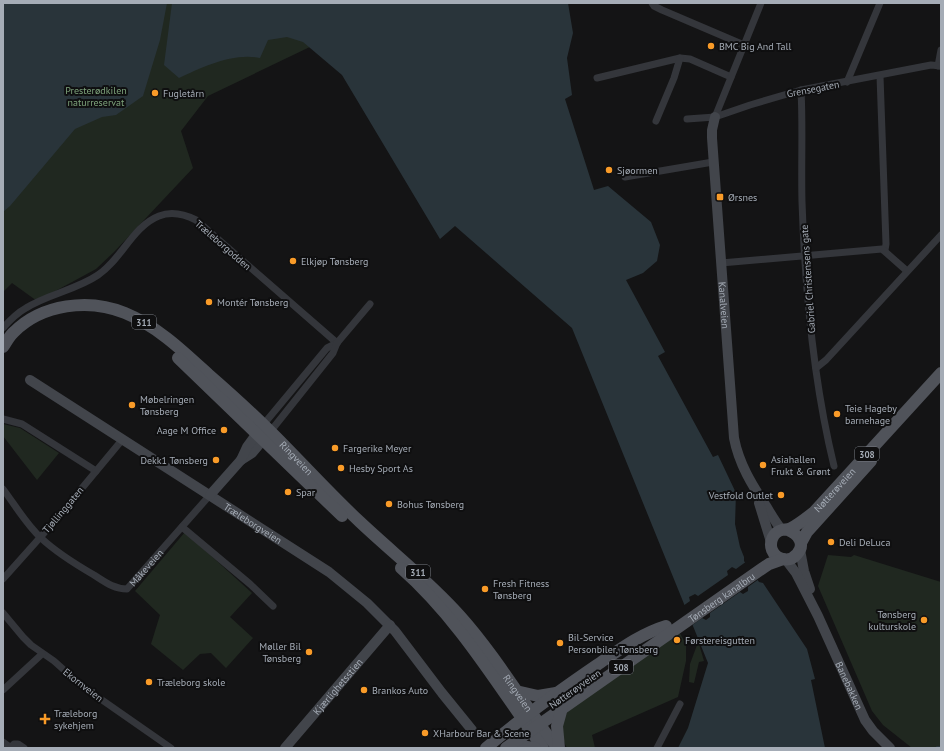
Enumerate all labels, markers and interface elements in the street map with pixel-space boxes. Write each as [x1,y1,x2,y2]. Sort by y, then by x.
place label: BMC Big And Tall [719,40,791,53]
marker: BMC Big And Tall [706,41,716,51]
street label: Grensegaten [786,78,840,100]
park label: Presterødkilen naturreservat [65,84,127,109]
place label: Fugletårn [163,87,204,100]
marker: Fugletårn [150,88,160,98]
place label: Sjøormen [617,164,658,177]
marker: Sjøormen [604,165,614,175]
place label: Ørsnes [728,191,757,204]
marker: Ørsnes [715,192,725,202]
street label: Træleborgodden [192,217,254,273]
street label: Gabriel Christensens gate [798,224,818,334]
place label: Elkjøp Tønsberg [301,255,368,268]
marker: Elkjøp Tønsberg [288,256,298,266]
street label: Kanalveien [716,281,732,329]
place label: Montér Tønsberg [217,296,288,309]
marker: Montér Tønsberg [204,297,214,307]
road number: 311 [132,315,156,329]
place label: Møbelringen Tønsberg [140,393,194,418]
marker: Møbelringen Tønsberg [127,400,137,410]
place label: Teie Hageby barnehage [845,402,897,427]
marker: Teie Hageby barnehage [832,409,842,419]
place label: Aage M Office [157,424,216,437]
marker: Aage M Office [219,425,229,435]
street label: Ringveien [277,438,316,478]
place label: Fargerike Meyer [343,442,412,455]
marker: Fargerike Meyer [330,443,340,453]
road number: 308 [855,447,879,461]
place label: Asiahallen Frukt & Grønt [771,453,831,478]
place label: Dekk1 Tønsberg [140,454,208,467]
marker: Dekk1 Tønsberg [211,455,221,465]
marker: Asiahallen Frukt & Grønt [758,460,768,470]
place label: Hesby Sport As [349,462,413,475]
marker: Hesby Sport As [336,463,346,473]
street label: Nøtterøveien [811,465,858,515]
street label: Tjøllinggaten [40,484,86,536]
place label: Spar [296,486,316,499]
marker: Spar [283,487,293,497]
place label: Vestfold Outlet [708,489,774,502]
marker: Vestfold Outlet [776,490,786,500]
place label: Bohus Tønsberg [397,498,464,511]
marker: Bohus Tønsberg [384,499,394,509]
street label: Træleborgveien [221,500,284,547]
place label: Deli DeLuca [839,536,890,549]
marker: Deli DeLuca [826,537,836,547]
street label: Måkeveien [126,546,166,589]
road number: 311 [406,565,430,579]
street label: Tønsberg kanalbru [685,569,757,625]
place label: Fresh Fitness Tønsberg [493,577,549,602]
marker: Fresh Fitness Tønsberg [480,584,490,594]
place label: Tønsberg kulturskole [868,608,916,633]
marker: Tønsberg kulturskole [919,615,929,625]
place label: Bil-Service Personbiler, Tønsberg [568,631,658,656]
place label: Førstereisgutten [685,634,755,647]
marker: Førstereisgutten [672,635,682,645]
marker: Bil-Service Personbiler, Tønsberg [555,638,565,648]
place label: Møller Bil Tønsberg [259,640,301,665]
marker: Møller Bil Tønsberg [304,647,314,657]
street label: Kjærlighetsstien [310,655,365,717]
street label: Banebakken [833,659,866,712]
road number: 308 [609,660,633,674]
street label: Ekornveien [60,665,106,705]
street label: Nøtterøyveien [547,666,603,712]
street label: Ringveien [501,672,535,714]
place label: Træleborg skole [157,676,225,689]
marker: Træleborg skole [144,677,154,687]
place label: Brankos Auto [372,684,428,697]
marker: Brankos Auto [359,685,369,695]
place label: Træleborg sykehjem [54,707,97,732]
marker: Træleborg sykehjem [39,713,51,725]
place label: XHarbour Bar & Scene [433,727,529,740]
marker: XHarbour Bar & Scene [420,728,430,738]

